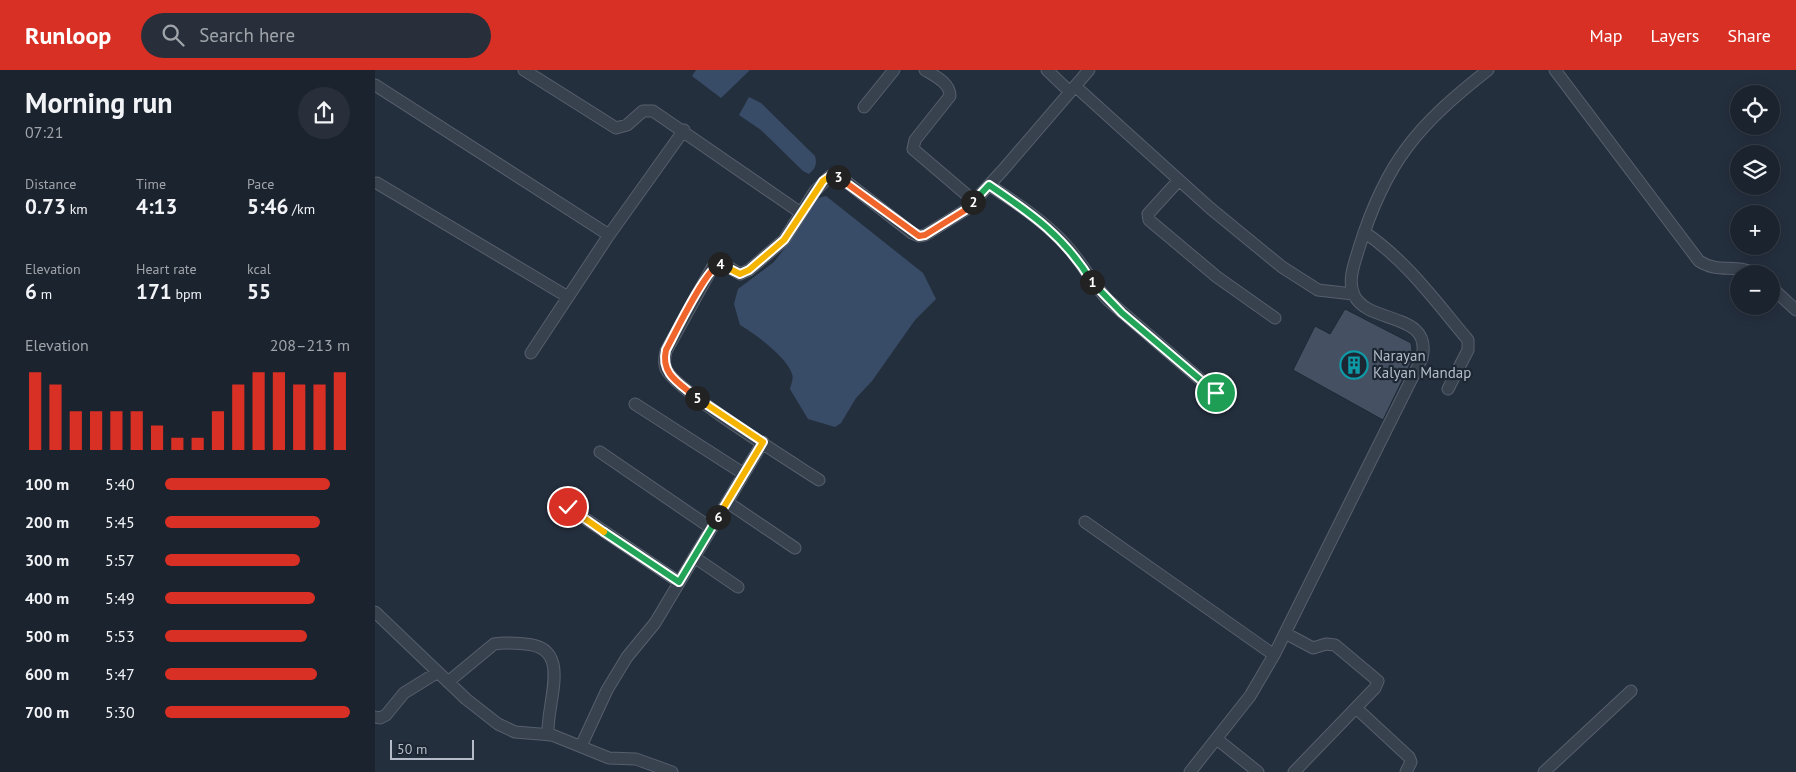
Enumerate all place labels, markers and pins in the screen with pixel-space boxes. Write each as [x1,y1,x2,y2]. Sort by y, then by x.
pin: 3 [825,164,851,190]
pin: 2 [961,190,985,214]
pin: 4 [707,252,733,276]
pin: 1 [1079,270,1105,294]
place label: Narayan Kalyan Mandap [1373,346,1471,382]
building icon: Narayan Kalyan Mandap [1339,350,1369,380]
pin [1195,372,1237,414]
pin: 5 [685,386,709,410]
pin [547,486,589,528]
pin: 6 [705,504,731,530]

